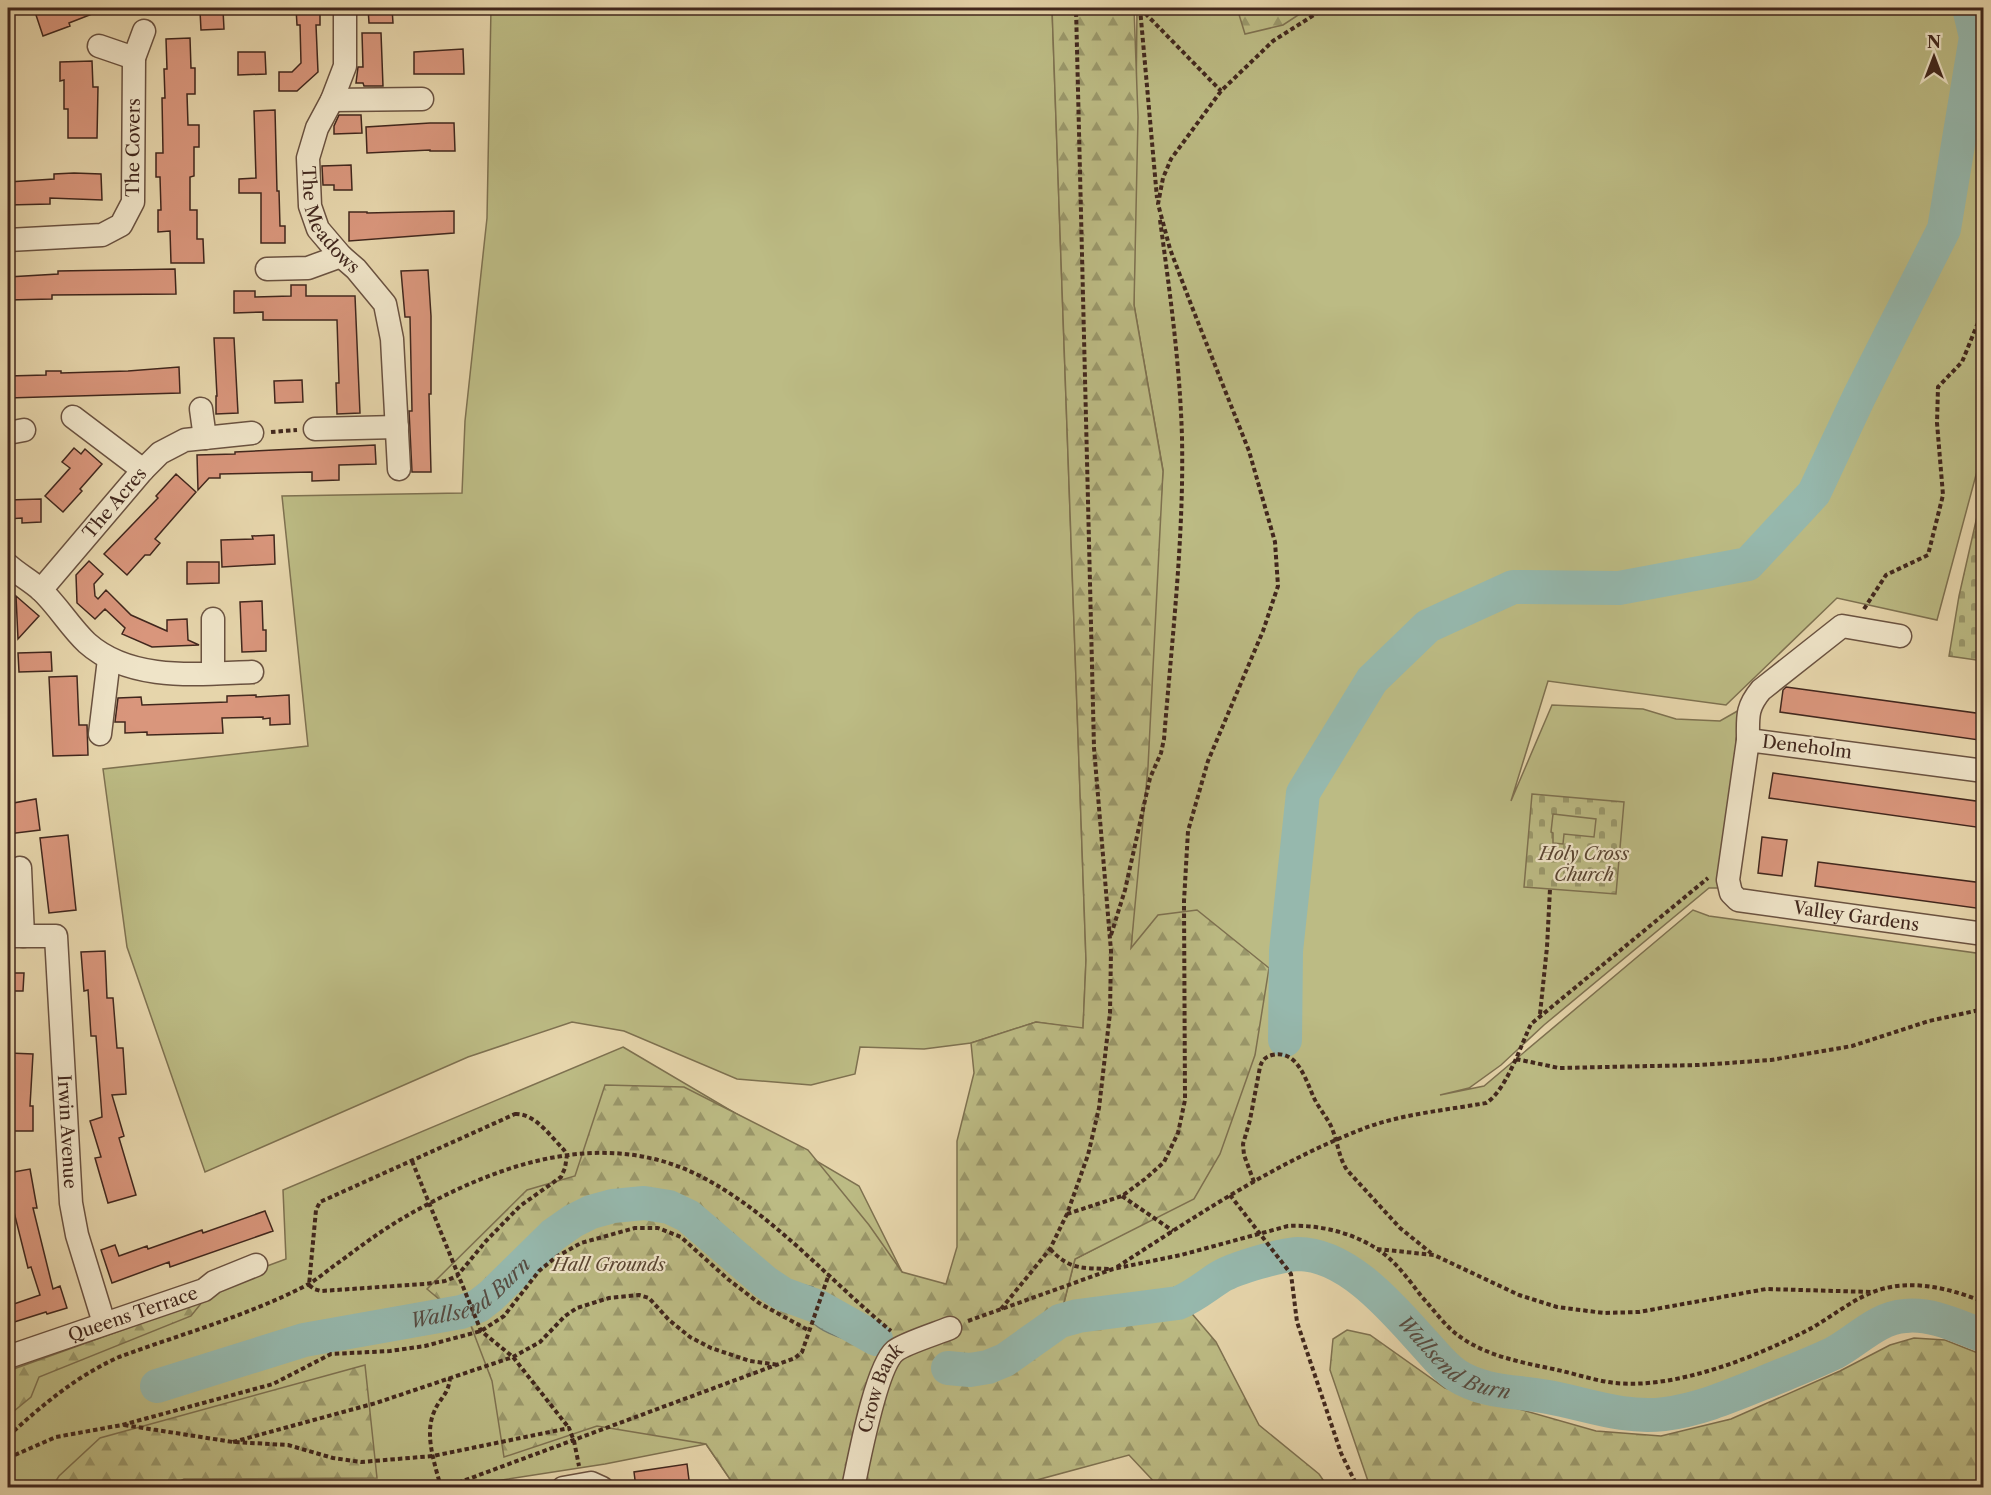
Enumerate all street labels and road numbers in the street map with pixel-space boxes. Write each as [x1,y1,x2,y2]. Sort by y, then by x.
street label: The Covers [122,98,145,197]
street label: The Meadows [297,166,364,278]
street label: The Acres [78,463,151,543]
street label: Deneholm [1761,731,1853,763]
street label: Valley Gardens [1791,897,1921,936]
street label: Irwin Avenue [53,1074,81,1189]
street label: Queens Terrace [65,1282,201,1347]
street label: Crow Bank [854,1337,908,1435]

